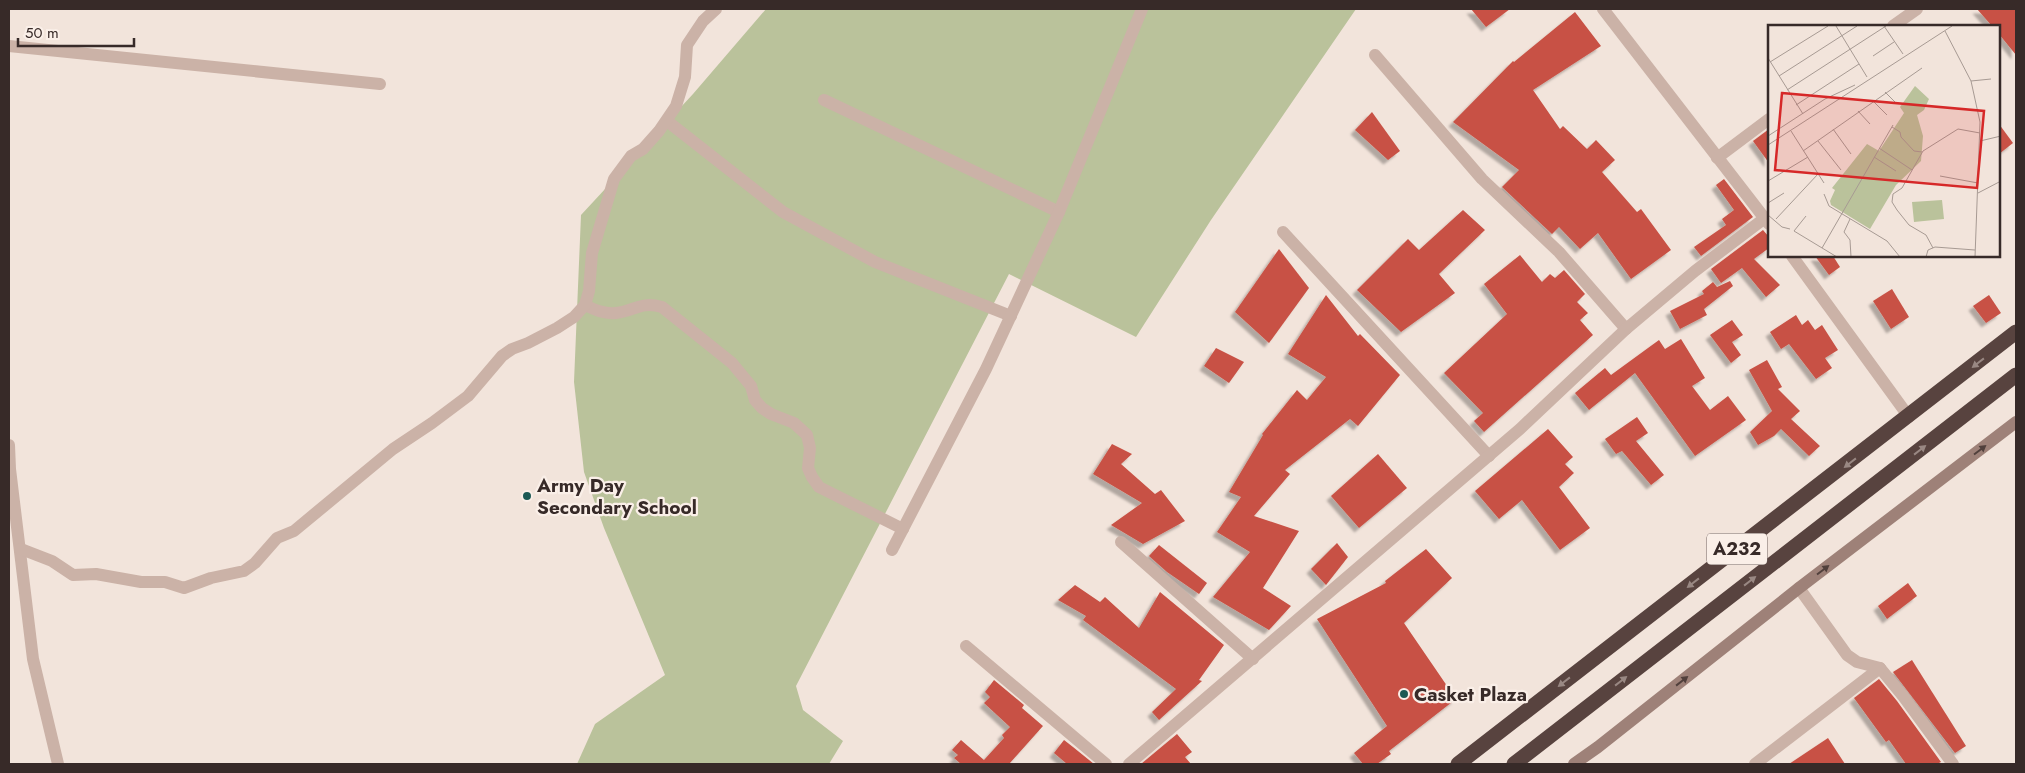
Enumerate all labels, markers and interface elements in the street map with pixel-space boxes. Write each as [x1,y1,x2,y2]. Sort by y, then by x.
scale bar [18,15,134,47]
text: 50 m [25,22,59,44]
inset map [1768,25,2000,258]
one-way arrow [1972,357,1985,368]
one-way arrow [1913,444,1926,455]
one-way arrow [1973,444,1986,455]
one-way arrow [1844,457,1857,468]
place label: Army Day Secondary School [536,472,697,521]
marker: Army Day Secondary School [521,490,533,502]
road number: A232 [1707,534,1767,564]
one-way arrow [1816,564,1829,575]
one-way arrow [1743,576,1756,587]
one-way arrow [1687,577,1700,588]
one-way arrow [1614,675,1627,686]
one-way arrow [1675,676,1688,686]
one-way arrow [1557,677,1571,687]
place label: Casket Plaza [1414,681,1527,708]
marker: Casket Plaza [1398,688,1410,700]

